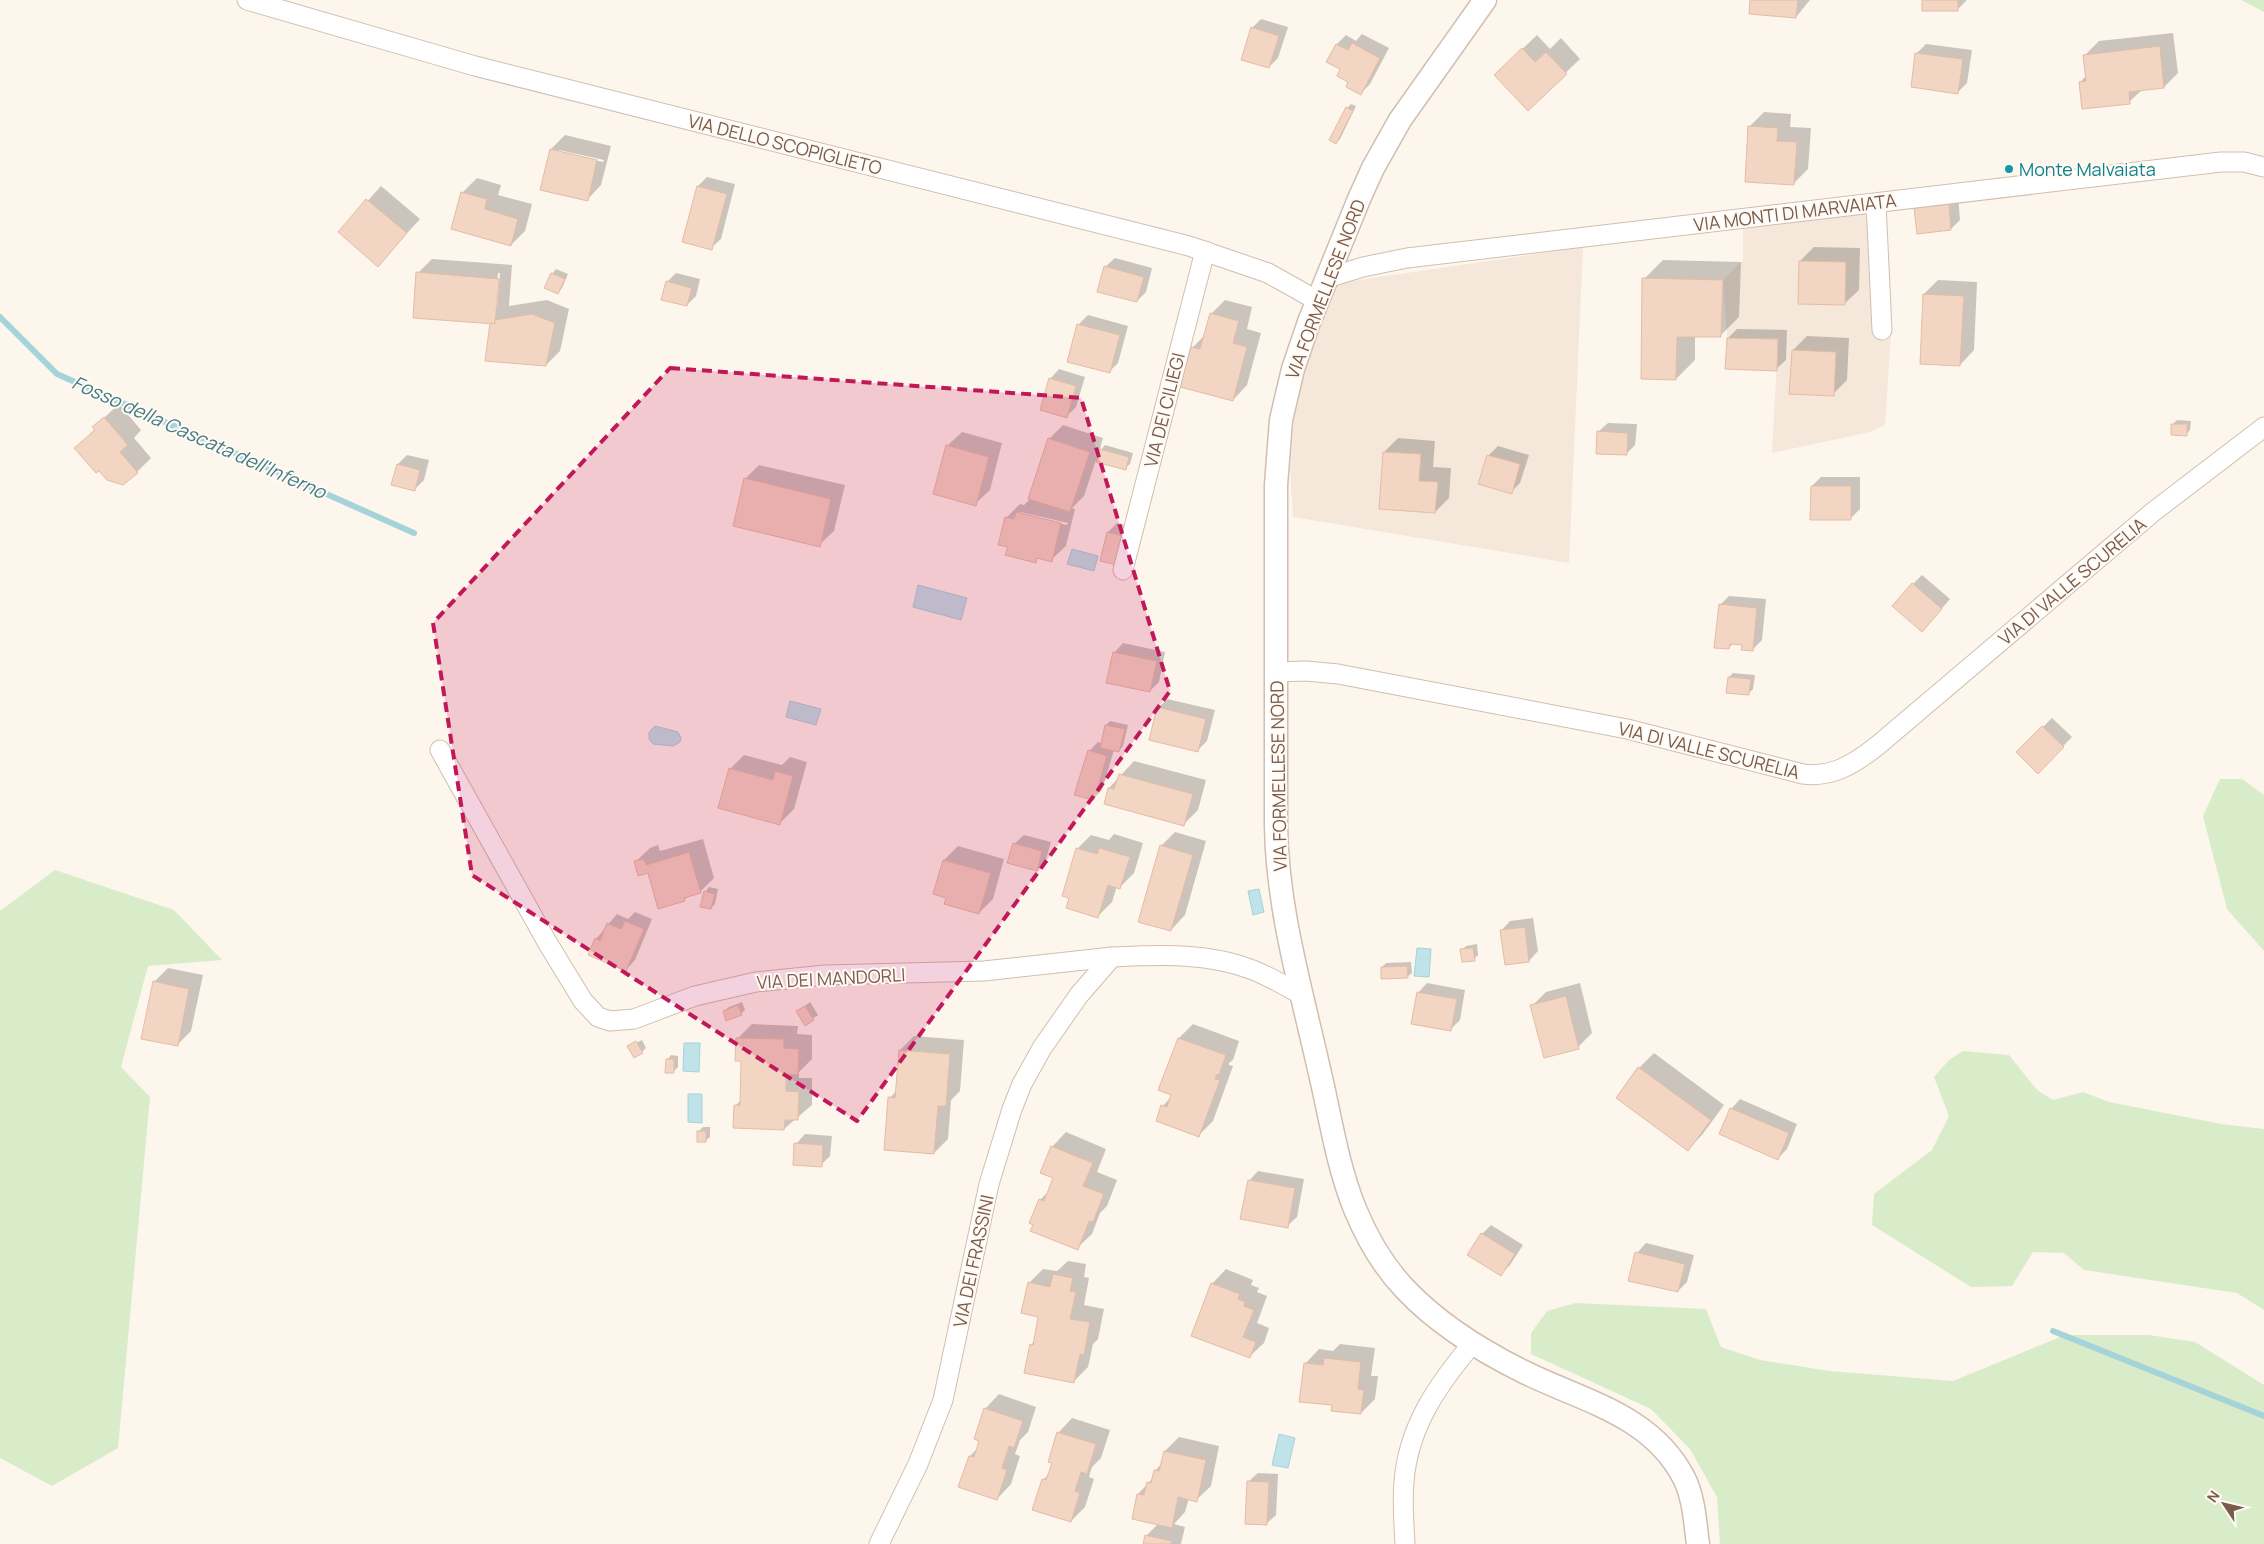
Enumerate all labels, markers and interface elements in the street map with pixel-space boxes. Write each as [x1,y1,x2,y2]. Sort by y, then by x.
street label: VIA DELLO SCOPIGLIETO [685,108,885,180]
place label: Monte Malvaiata [2019,157,2156,181]
marker: Monte Malvaiata [2003,163,2015,175]
street label: VIA MONTI DI MARVAIATA [1692,188,1898,236]
street label: VIA FORMELLESE NORD [1280,196,1370,382]
street label: VIA DEI CILIEGI [1138,350,1190,470]
water label: Fosso della Cascata dell'Inferno [68,369,332,506]
street label: VIA DI VALLE SCURELIA [1993,512,2151,650]
street label: VIA FORMELLESE NORD [1264,680,1292,872]
street label: VIA DI VALLE SCURELIA [1616,716,1803,784]
street label: VIA DEI MANDORLI [756,962,906,994]
street label: VIA DEI FRASSINI [947,1193,999,1329]
north arrow [2199,1479,2249,1529]
text: N [2202,1487,2224,1506]

